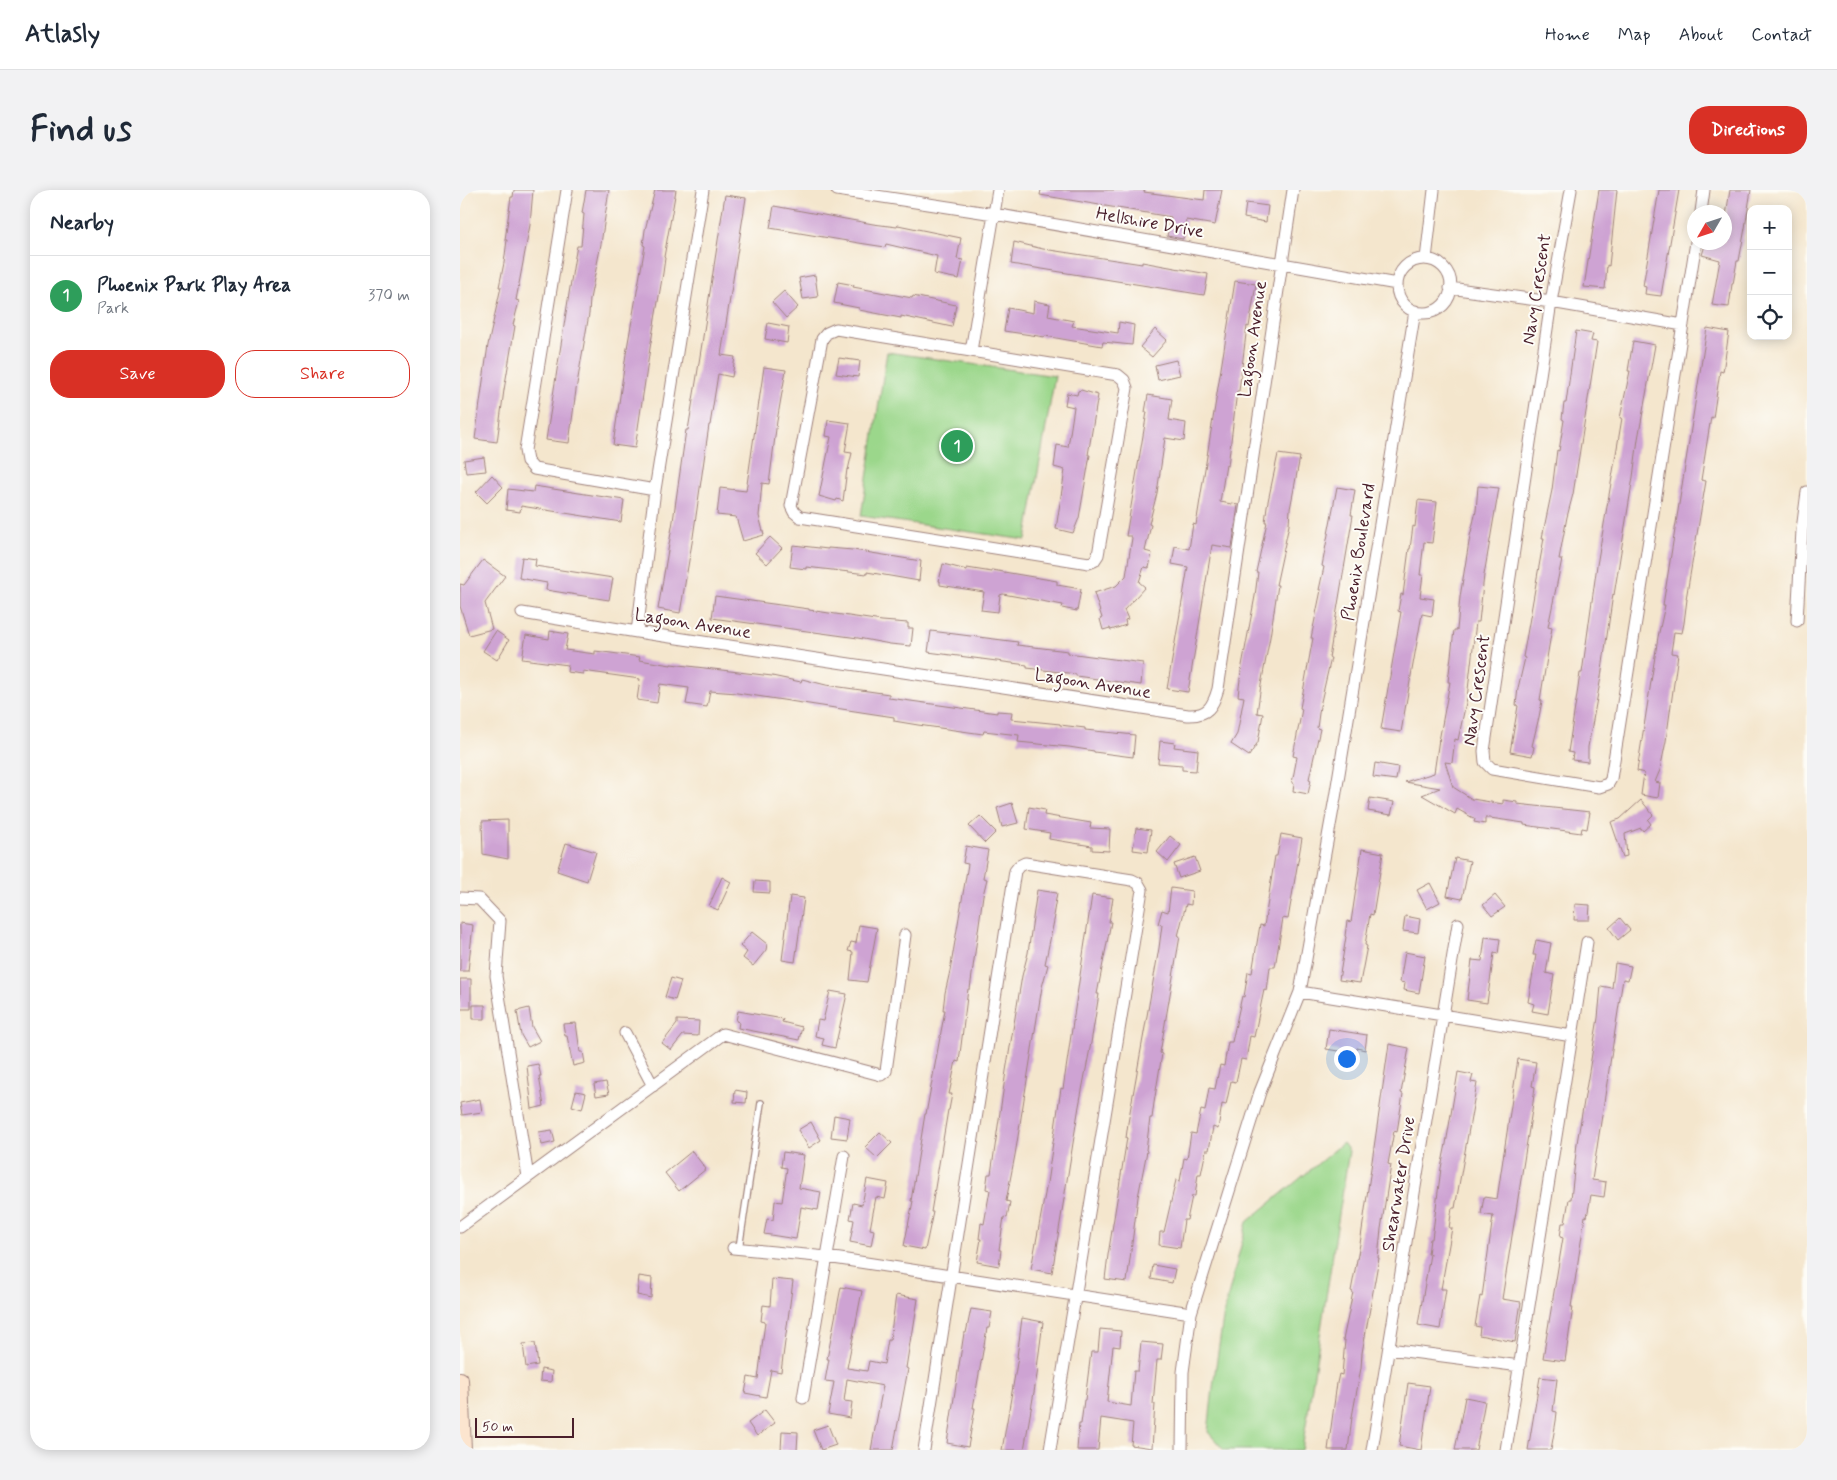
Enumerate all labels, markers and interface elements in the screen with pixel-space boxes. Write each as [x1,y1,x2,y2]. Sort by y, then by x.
text: Atlasly [25,19,100,50]
text: Home [1545,23,1590,47]
text: Map [1618,23,1651,47]
text: About [1679,23,1723,47]
text: Contact [1751,23,1812,47]
button: Directions [1689,106,1807,154]
text: Find us [30,107,132,153]
street label: Hellshire Drive [1094,202,1206,244]
north arrow [1687,205,1732,250]
map controls [1747,205,1792,340]
button: + [1747,205,1792,250]
text: Nearby [50,209,114,237]
street label: Navy Crescent [1516,232,1558,346]
button: − [1747,250,1792,295]
text: Phoenix Park Play Area [97,273,291,298]
street label: Lagoon Avenue [1233,279,1275,399]
text: 1 [62,285,70,306]
text: 370 m [368,285,410,306]
button: locate [1747,295,1792,340]
text: Park [97,298,129,319]
button: Save [50,350,225,398]
button: Share [235,350,410,398]
pin: 1 [941,427,973,465]
street label: Phoenix Boulevard [1336,482,1382,623]
street label: Lagoon Avenue [633,603,753,647]
street label: Navy Crescent [1457,633,1497,747]
street label: Lagoon Avenue [1033,663,1153,707]
your location [1334,1046,1360,1072]
street label: Shearwater Drive [1376,1115,1422,1253]
scale bar [475,1415,574,1438]
text: 50 m [482,1418,513,1436]

